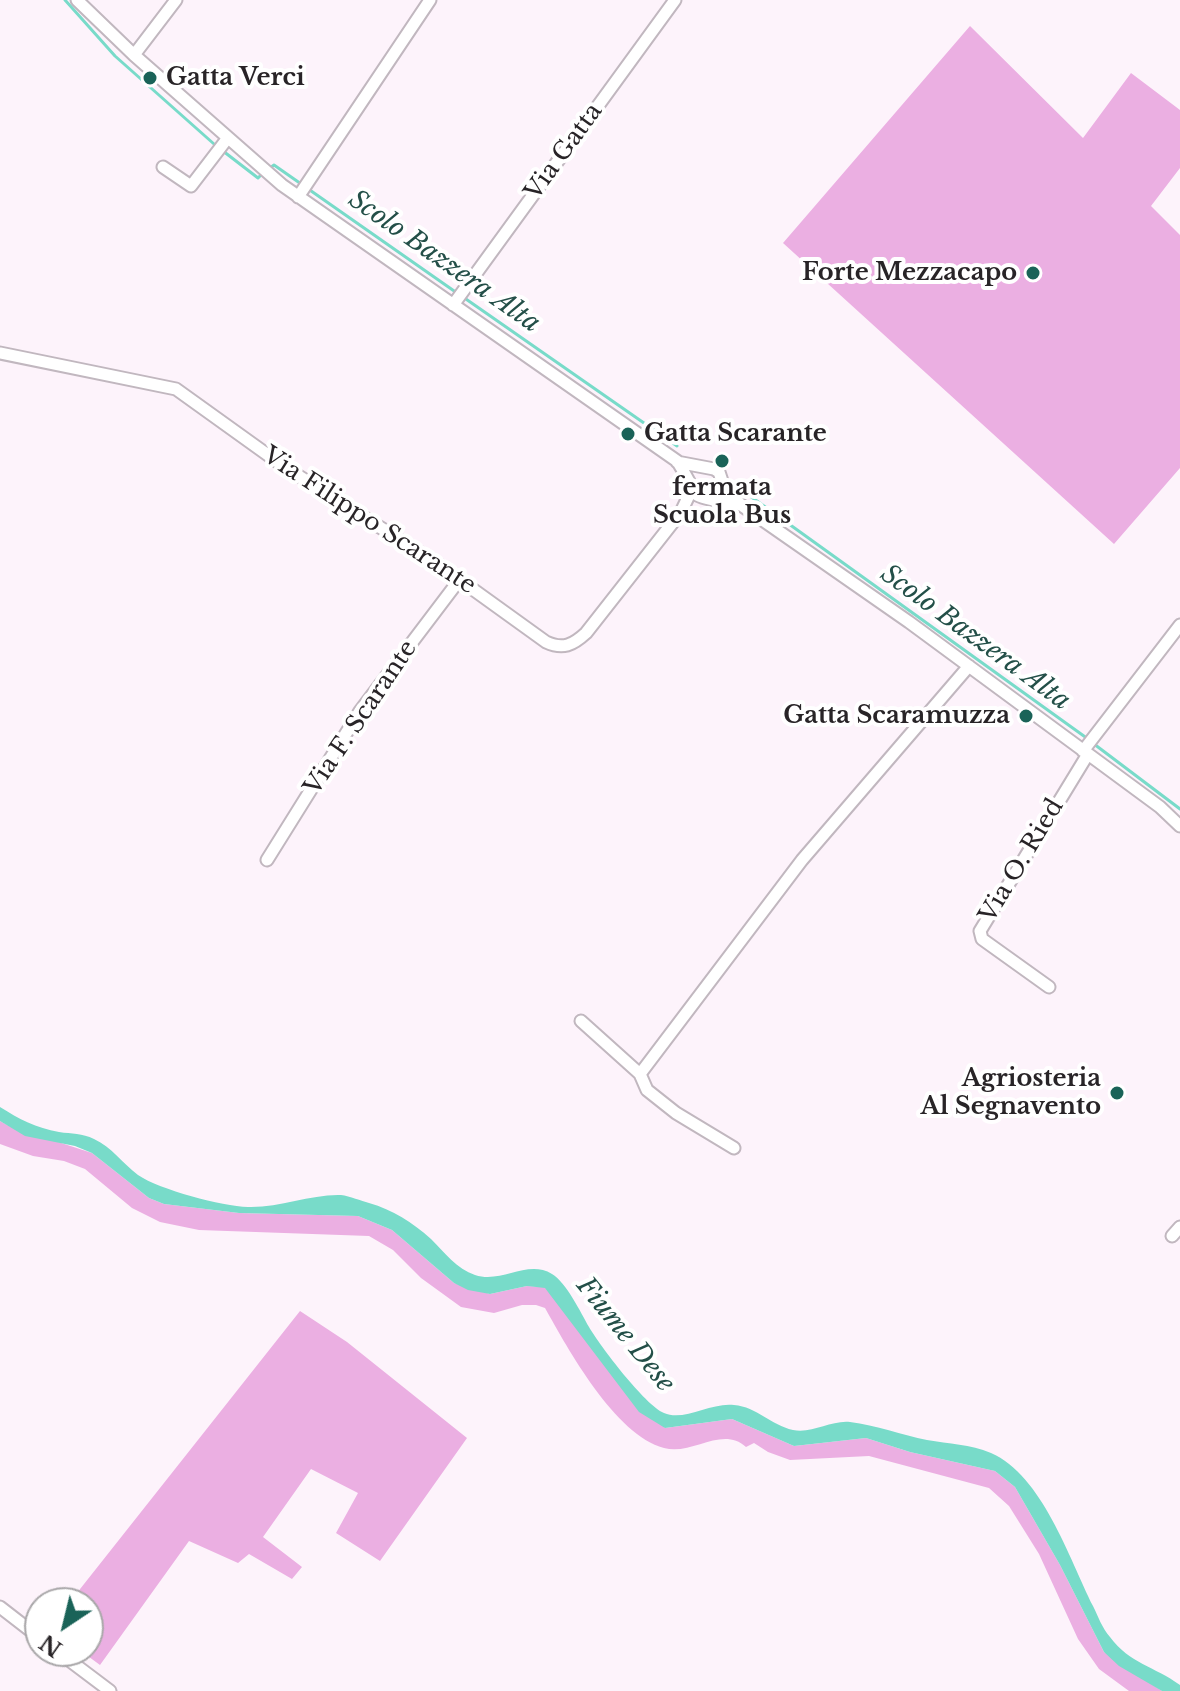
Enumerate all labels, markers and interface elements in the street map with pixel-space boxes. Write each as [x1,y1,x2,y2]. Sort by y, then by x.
place label: Gatta Verci [166,64,305,92]
marker: Gatta Verci [141,69,159,87]
street label: Via Gatta [519,98,609,206]
water label: Scolo Bazzera Alta [342,184,546,340]
place label: Forte Mezzacapo [802,259,1017,287]
marker: Forte Mezzacapo [1024,264,1042,282]
place label: Gatta Scarante [644,420,827,448]
marker: Gatta Scarante [619,425,637,443]
street label: Via Filippo Scarante [257,441,481,601]
marker: fermata Scuola Bus [713,452,731,470]
place label: fermata Scuola Bus [653,474,791,530]
water label: Scolo Bazzera Alta [874,559,1076,717]
street label: Via F. Scarante [299,635,423,801]
place label: Gatta Scaramuzza [783,702,1010,730]
marker: Gatta Scaramuzza [1017,707,1035,725]
street label: Via O. Ried [974,794,1070,928]
place label: Agriosteria Al Segnavento [920,1065,1101,1121]
marker: Agriosteria Al Segnavento [1108,1084,1126,1102]
water label: Fiume Dese [569,1271,681,1399]
north arrow [24,1587,104,1667]
text: N [35,1628,67,1662]

